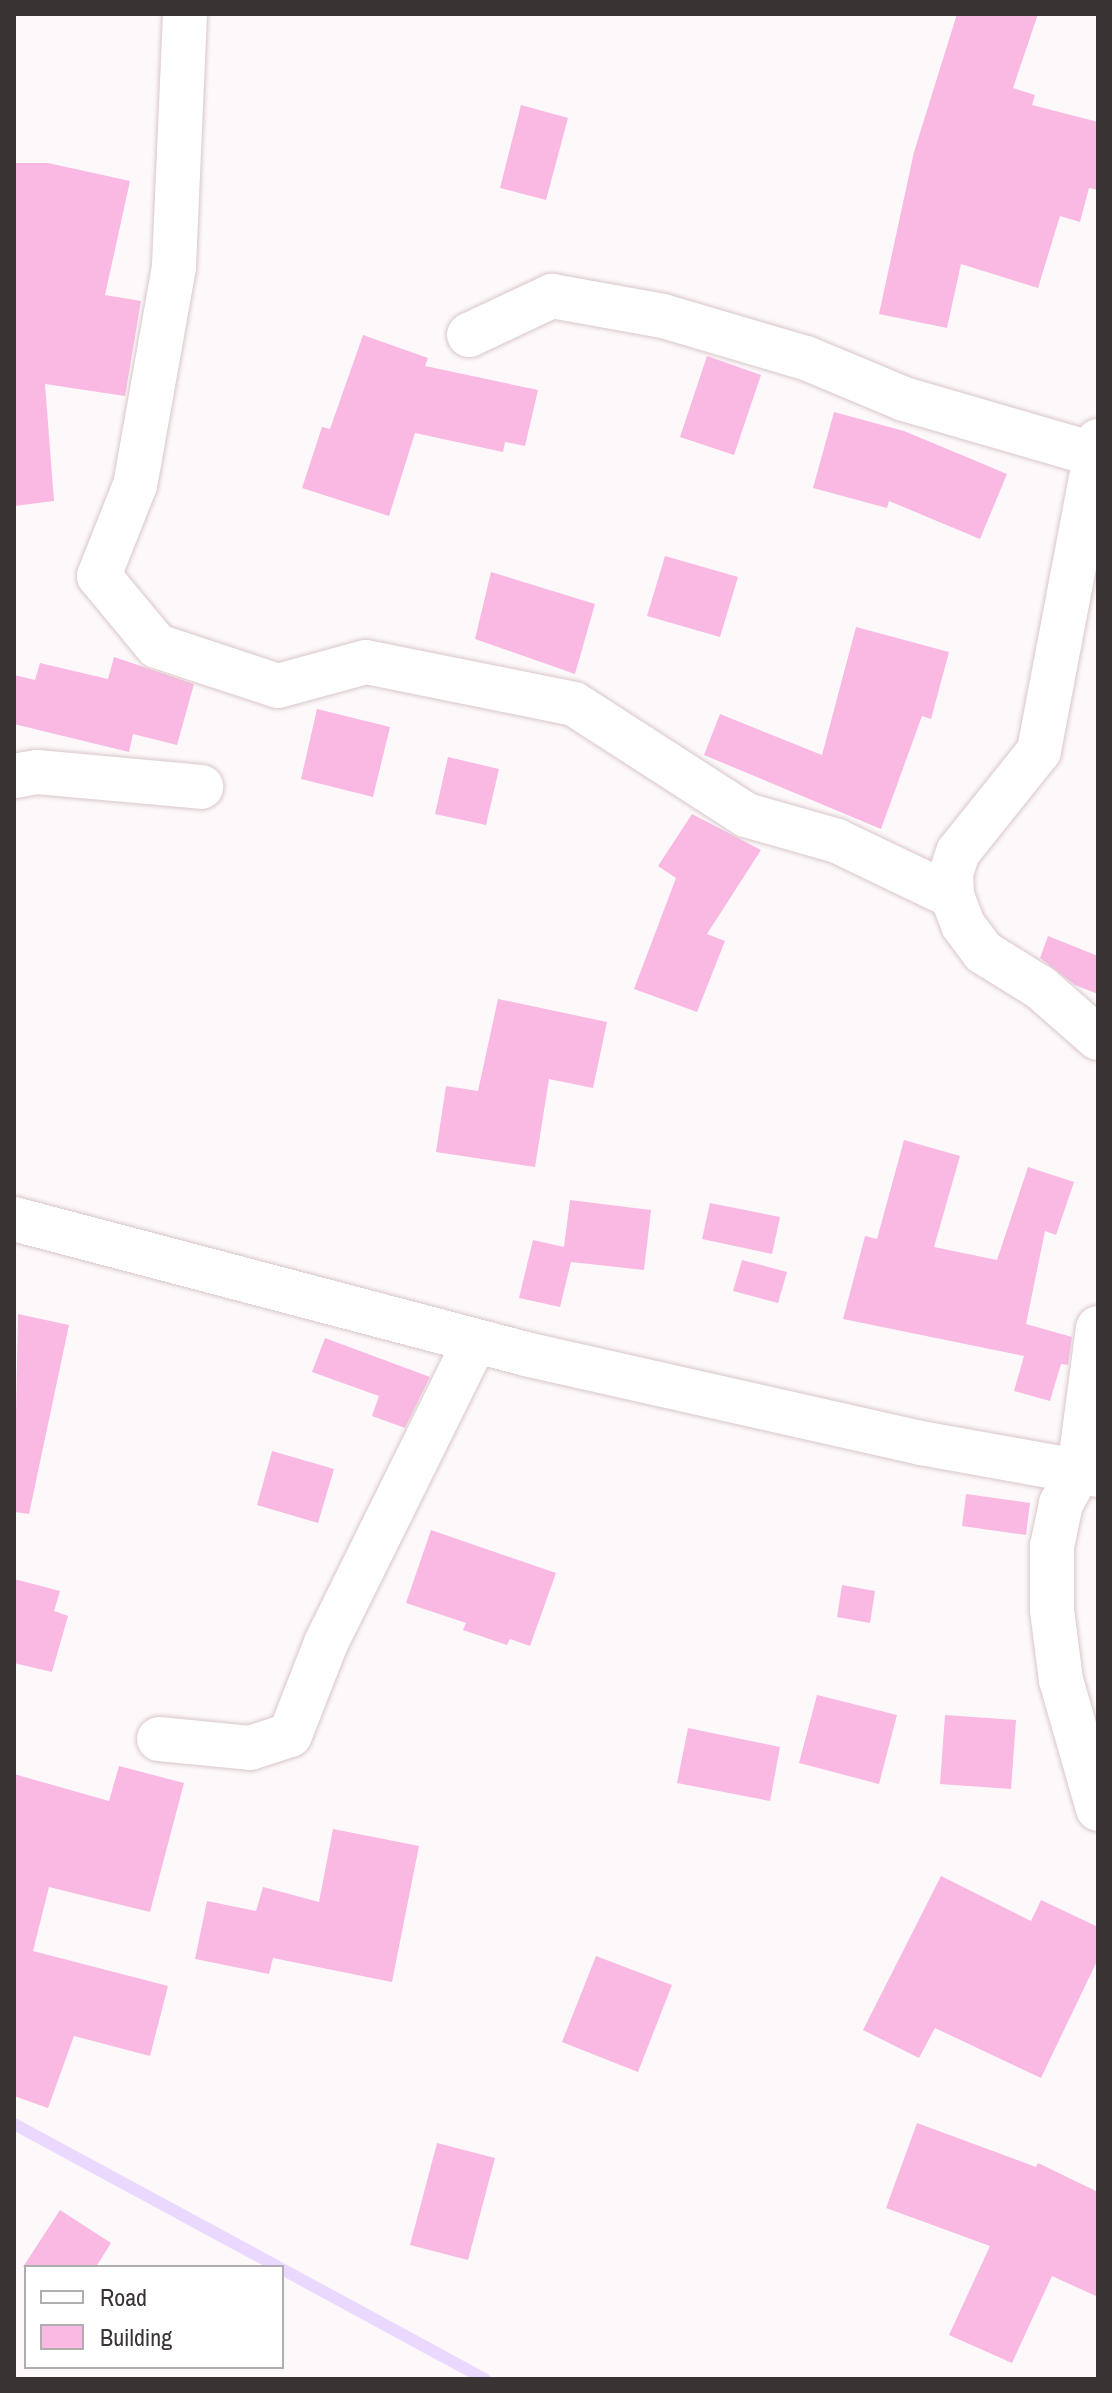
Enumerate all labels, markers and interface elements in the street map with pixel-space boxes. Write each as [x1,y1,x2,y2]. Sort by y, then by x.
legend [24,2265,284,2369]
text: Road [100,2281,147,2313]
text: Building [100,2321,172,2353]

